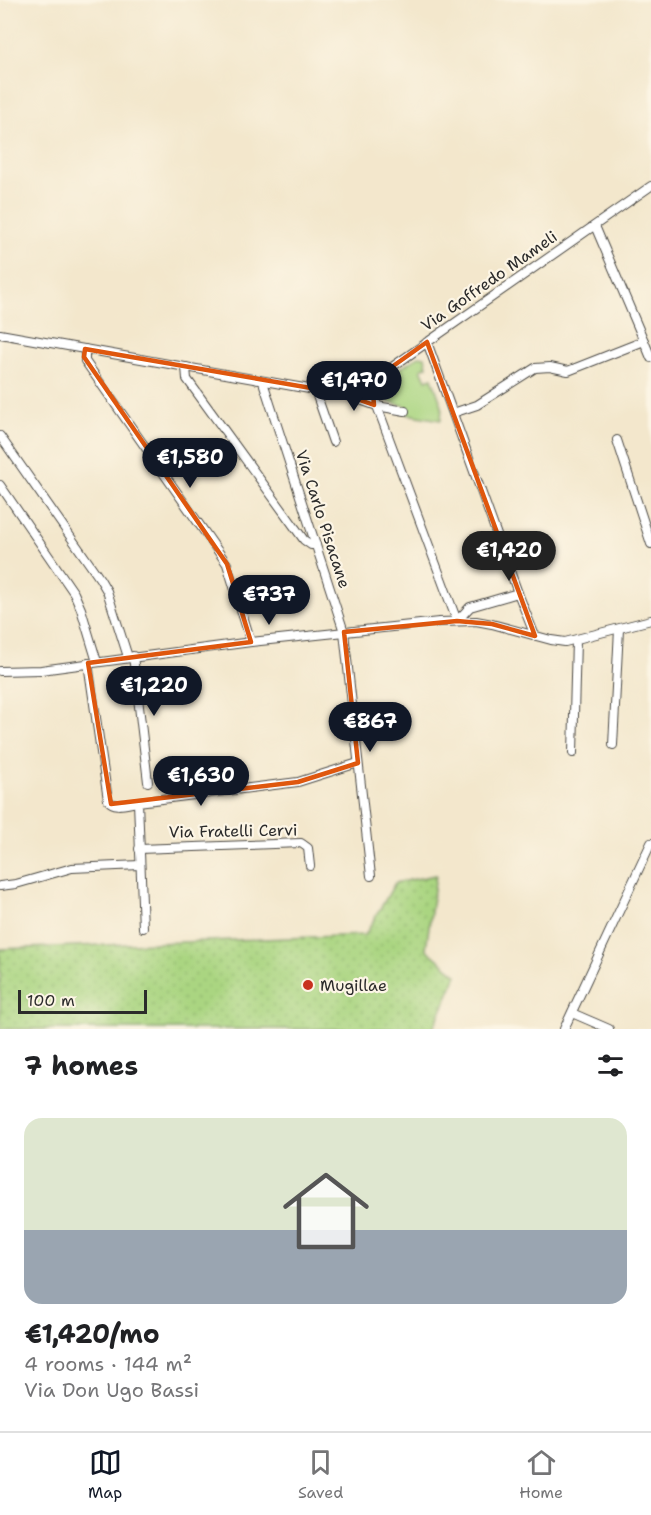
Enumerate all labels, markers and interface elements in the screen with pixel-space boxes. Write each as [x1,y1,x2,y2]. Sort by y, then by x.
street label: Via Goffredo Mameli [417,226,561,336]
pin: €1,470 [305,361,403,412]
text: €1,470 [321,367,387,393]
pin: €1,580 [141,438,239,489]
text: €1,580 [156,444,224,470]
street label: Via Carlo Pisacane [291,447,355,591]
pin: €1,420 [460,531,558,582]
text: €1,420 [476,537,542,563]
pin: €737 [233,575,305,626]
text: €737 [242,581,296,607]
pin: €1,220 [105,666,203,717]
text: €1,220 [120,672,188,698]
pin: €867 [334,702,406,753]
text: €867 [343,708,397,734]
pin: €1,630 [152,756,250,807]
text: €1,630 [167,762,235,788]
street label: Via Fratelli Cervi [168,819,298,843]
place label: Mugillae [320,975,387,996]
marker: Mugillae [301,978,315,992]
scale bar [18,987,147,1014]
text: 100 m [27,990,75,1011]
text: 7 homes [24,1048,138,1083]
icon: filters [594,1049,627,1082]
icon: home [272,1157,380,1265]
text: €1,420/mo [24,1316,160,1351]
text: 4 rooms · 144 m² [24,1351,192,1377]
text: Via Don Ugo Bassi [24,1377,199,1403]
tab: Map [88,1446,122,1503]
tab: Saved [298,1446,343,1503]
tab: Home [519,1446,563,1503]

